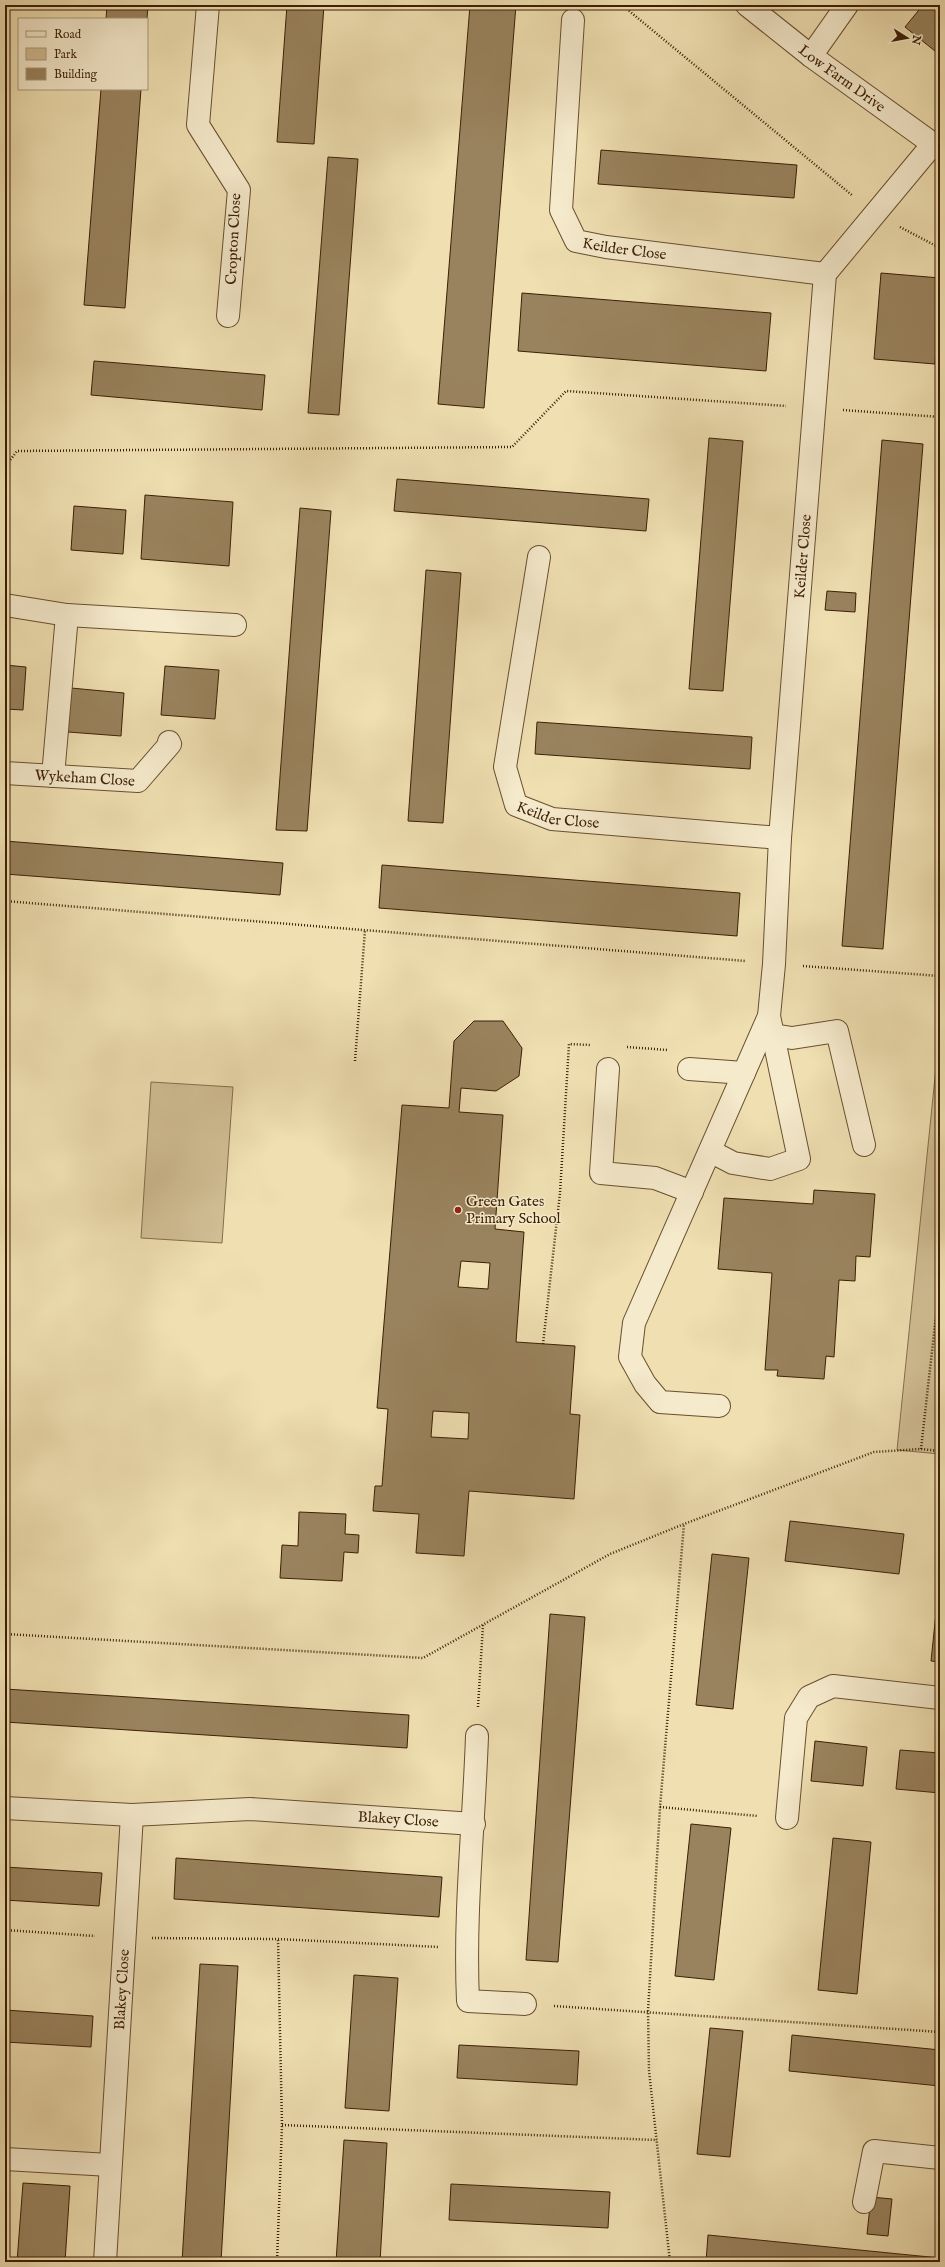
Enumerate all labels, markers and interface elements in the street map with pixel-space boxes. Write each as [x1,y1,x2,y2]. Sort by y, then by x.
legend [18,18,148,90]
north arrow [887,18,927,58]
text: Road [54,27,82,42]
text: N [908,33,924,46]
street label: Low Farm Drive [794,41,889,117]
text: Park [54,47,77,62]
text: Building [54,67,98,82]
street label: Cropton Close [222,193,245,285]
street label: Keilder Close [581,234,668,264]
street label: Keilder Close [790,513,816,599]
street label: Wykeham Close [34,766,136,791]
street label: Keilder Close [514,797,600,833]
place label: Green Gates Primary School [466,1192,562,1228]
marker: Green Gates Primary School [453,1205,463,1215]
street label: Blakey Close [357,1807,439,1832]
street label: Blakey Close [110,1948,134,2031]

